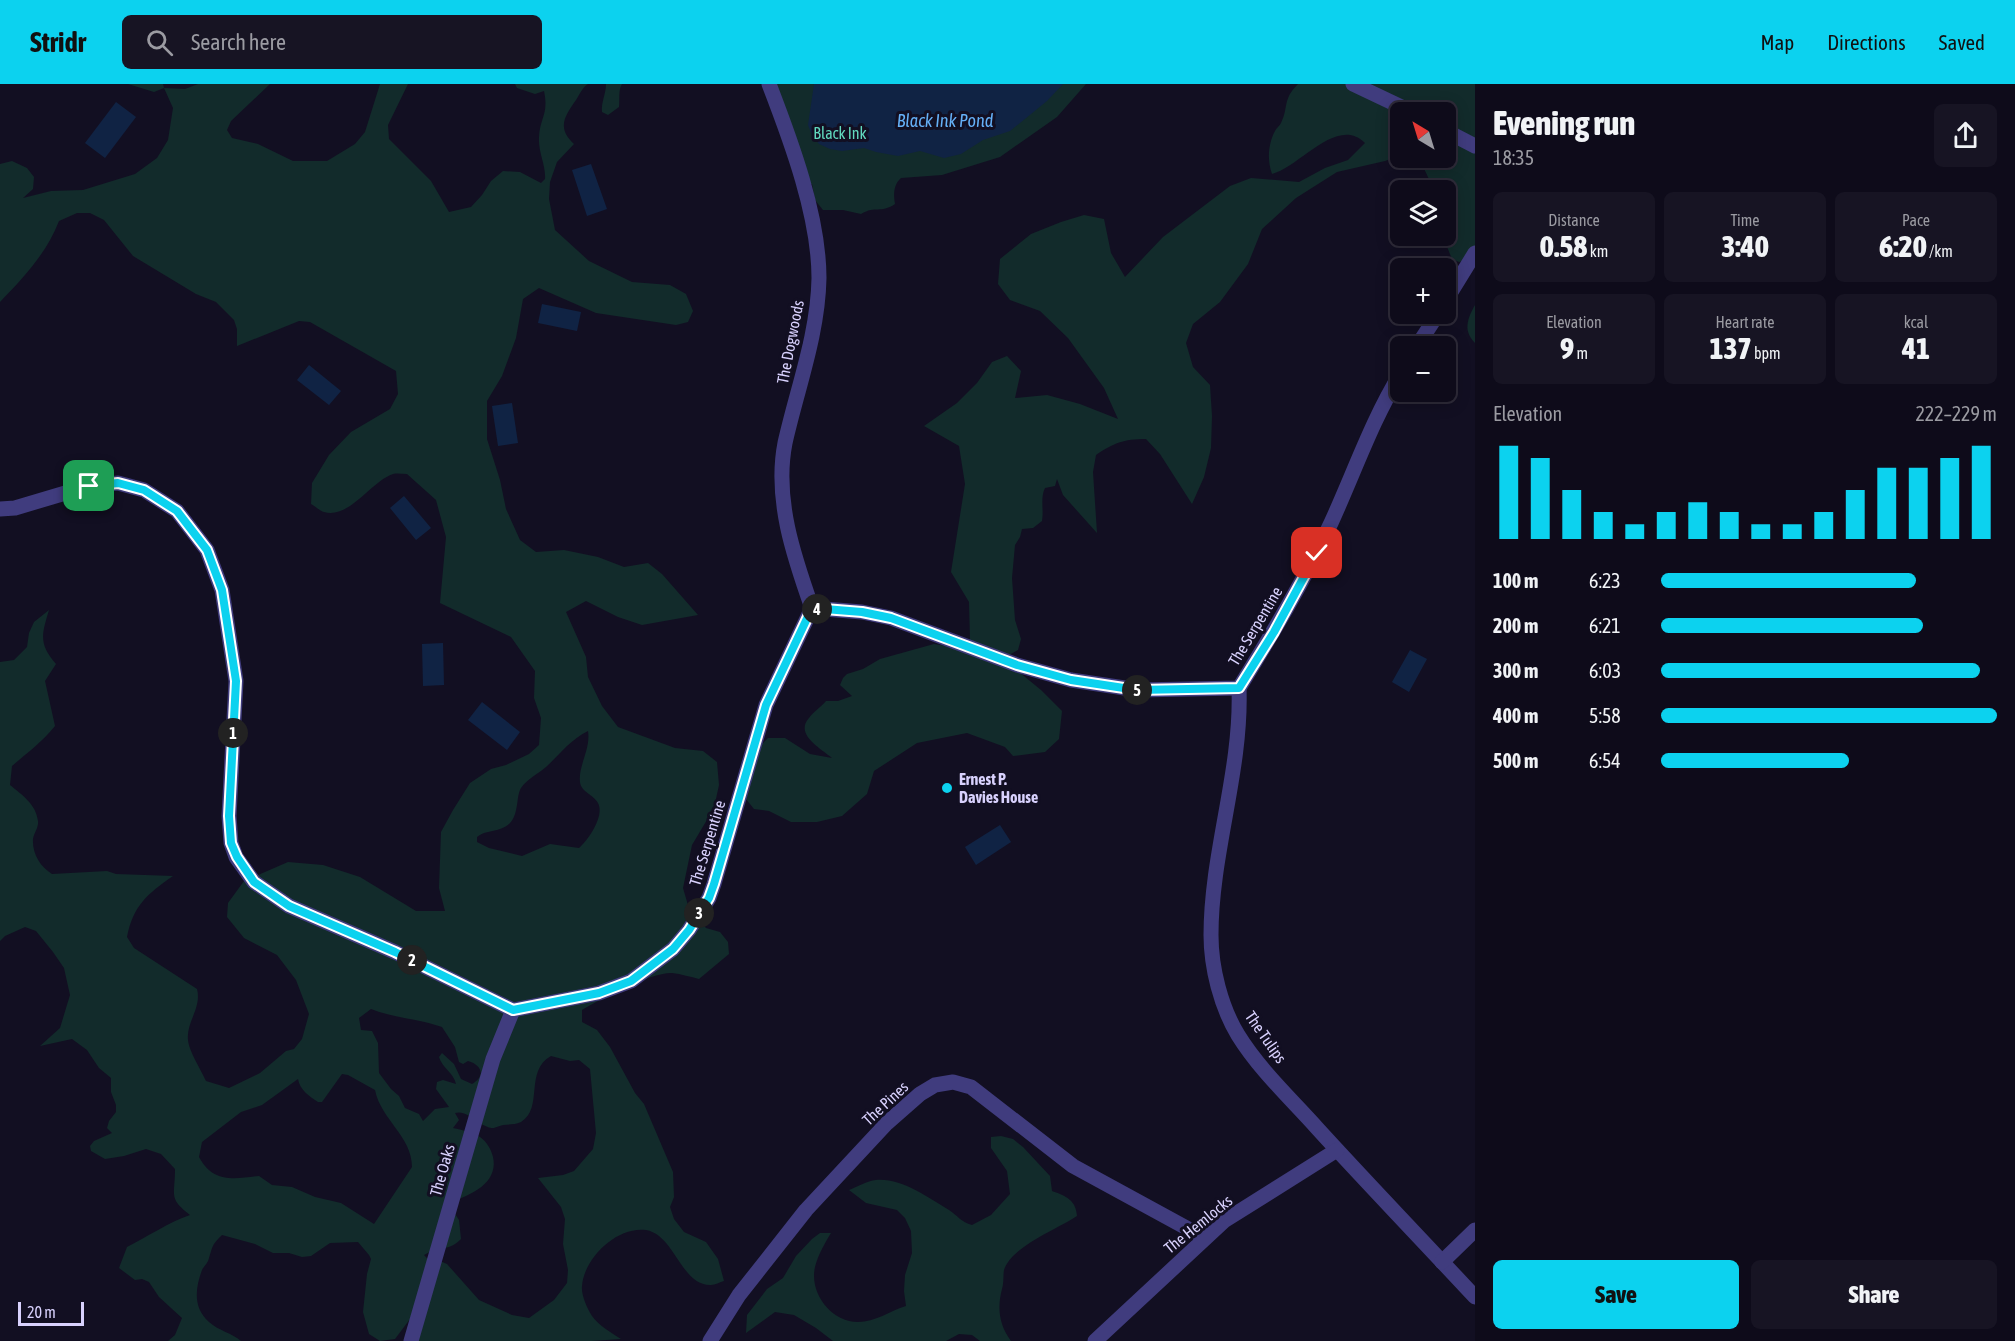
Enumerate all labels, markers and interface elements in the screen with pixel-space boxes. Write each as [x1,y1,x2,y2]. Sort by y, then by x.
search box [122,15,542,69]
text: Stridr [30,26,86,58]
icon: search [143,26,176,59]
text: Search here [191,29,286,55]
text: Map [1760,30,1794,54]
text: Directions [1827,30,1906,54]
text: Saved [1939,30,1985,54]
north arrow [1390,102,1456,168]
map controls [1390,102,1456,402]
text: Evening run [1493,104,1635,142]
button: share [1934,104,1997,167]
water label: Black Ink Pond [897,110,994,131]
park label: Black Ink [813,124,867,142]
text: 18:35 [1493,146,1534,169]
button: layers [1390,180,1456,246]
text: Distance [1548,211,1600,229]
text: Time [1730,211,1760,229]
text: Pace [1902,211,1930,229]
text: 0.58 [1540,229,1587,263]
text: 3:40 [1721,229,1769,263]
text: 6:20 [1879,229,1927,263]
text: km [1587,242,1608,260]
text: /km [1927,242,1953,260]
button: + [1390,258,1456,324]
street label: The Dogwoods [773,298,808,386]
text: Elevation [1546,313,1602,331]
text: Heart rate [1716,313,1774,331]
text: kcal [1904,313,1928,331]
text: 9 [1560,331,1574,365]
text: 137 [1709,331,1752,365]
text: 41 [1902,331,1930,365]
button: − [1390,336,1456,402]
text: m [1574,344,1588,362]
text: bpm [1752,344,1781,362]
text: Elevation [1493,402,1562,425]
text: 222–229 m [1915,402,1997,425]
pin [63,460,114,511]
icon: arrive [72,469,105,502]
pin [1291,527,1342,578]
icon: check [1300,536,1333,569]
text: 100 m [1493,569,1538,592]
text: 6:23 [1589,569,1621,592]
street label: The Serpentine [1224,583,1286,669]
pin: 4 [802,594,832,624]
text: 4 [813,600,821,618]
text: 200 m [1493,614,1538,637]
text: 6:21 [1589,614,1621,637]
text: 300 m [1493,659,1538,682]
text: 6:03 [1589,659,1621,682]
pin: 5 [1122,675,1152,705]
text: 5 [1133,681,1141,699]
text: 400 m [1493,704,1538,727]
text: 5:58 [1589,704,1621,727]
pin: 1 [218,718,248,748]
text: 1 [229,724,237,742]
text: 500 m [1493,749,1538,772]
text: 6:54 [1589,749,1621,772]
place label: Ernest P. Davies House [959,770,1038,806]
marker: Ernest P. Davies House [940,781,954,795]
street label: The Serpentine [685,798,730,888]
pin: 3 [684,898,714,928]
text: 3 [695,904,703,922]
pin: 2 [397,945,427,975]
text: 2 [408,951,416,969]
street label: The Tulips [1241,1008,1290,1067]
street label: The Pines [858,1077,912,1129]
street label: The Oaks [426,1142,458,1198]
street label: The Hemlocks [1160,1191,1236,1257]
button: Save [1493,1260,1739,1329]
button: Share [1751,1260,1997,1329]
scale bar [18,1299,84,1326]
text: 20 m [27,1303,56,1321]

